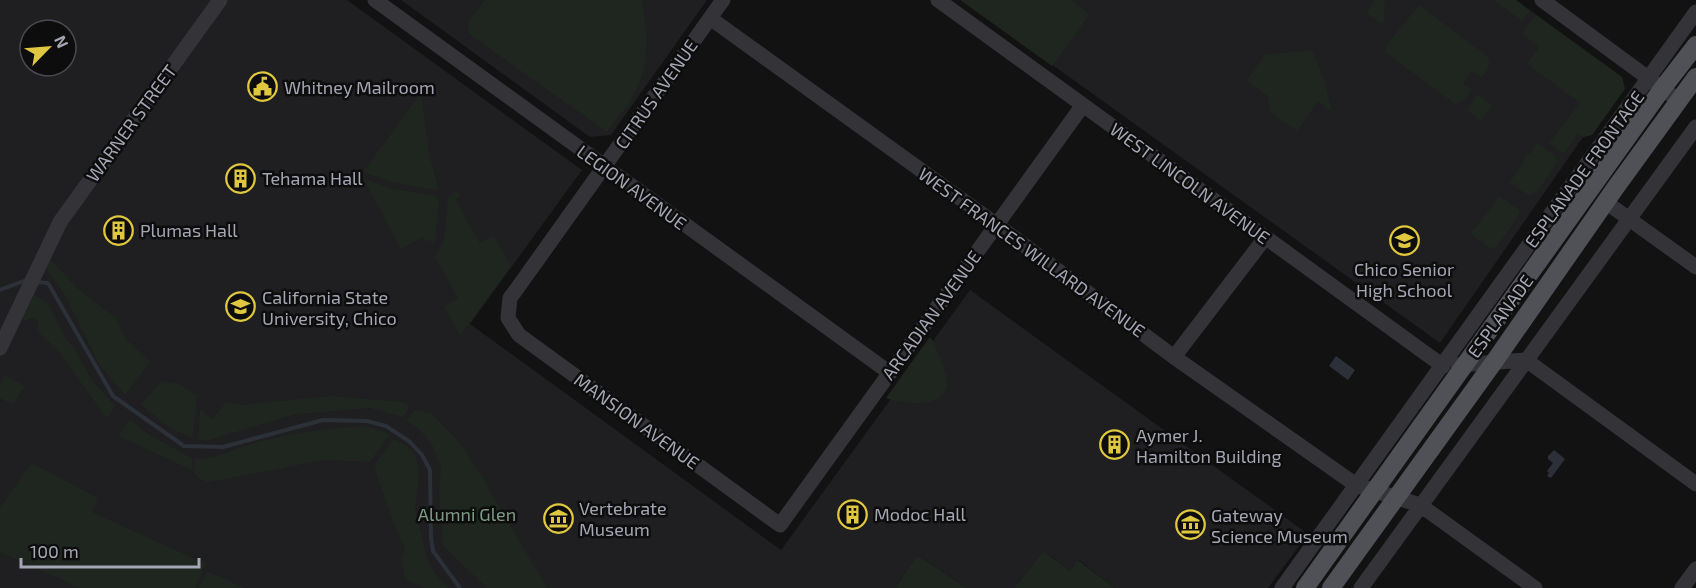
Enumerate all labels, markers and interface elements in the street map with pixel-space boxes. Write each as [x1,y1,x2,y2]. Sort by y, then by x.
north arrow [18,18,78,78]
text: N [51,32,73,51]
street label: CITRUS AVENUE [610,35,702,153]
street label: WARNER STREET [81,60,181,186]
public building icon: Whitney Mailroom [247,71,279,103]
place label: Whitney Mailroom [284,76,435,98]
street label: ESPLANADE FRONTAGE [1520,86,1648,252]
street label: WEST LINCOLN AVENUE [1106,118,1274,248]
street label: LEGION AVENUE [573,140,691,234]
building icon: Tehama Hall [225,162,257,194]
street label: WEST FRANCES WILLARD AVENUE [914,162,1150,342]
place label: Tehama Hall [262,167,363,189]
building icon: Plumas Hall [103,214,135,246]
place label: Plumas Hall [140,219,238,241]
school or university icon: Chico Senior High School [1388,224,1420,256]
street label: ARCADIAN AVENUE [877,246,985,384]
place label: Chico Senior High School [1354,258,1454,301]
street label: ESPLANADE [1463,270,1537,362]
place label: California State University, Chico [262,286,397,329]
school or university icon: California State University, Chico [225,291,257,323]
street label: MANSION AVENUE [570,368,704,474]
place label: Aymer J. Hamilton Building [1136,424,1281,467]
building icon: Aymer J. Hamilton Building [1099,429,1131,461]
place label: Vertebrate Museum [579,497,667,540]
building icon: Modoc Hall [837,498,869,530]
museum icon: Vertebrate Museum [542,502,574,534]
park label: Alumni Glen [418,503,516,525]
place label: Modoc Hall [874,503,967,525]
place label: Gateway Science Museum [1211,504,1348,547]
museum icon: Gateway Science Museum [1174,509,1206,541]
scale bar [21,531,200,569]
text: 100 m [30,540,79,562]

